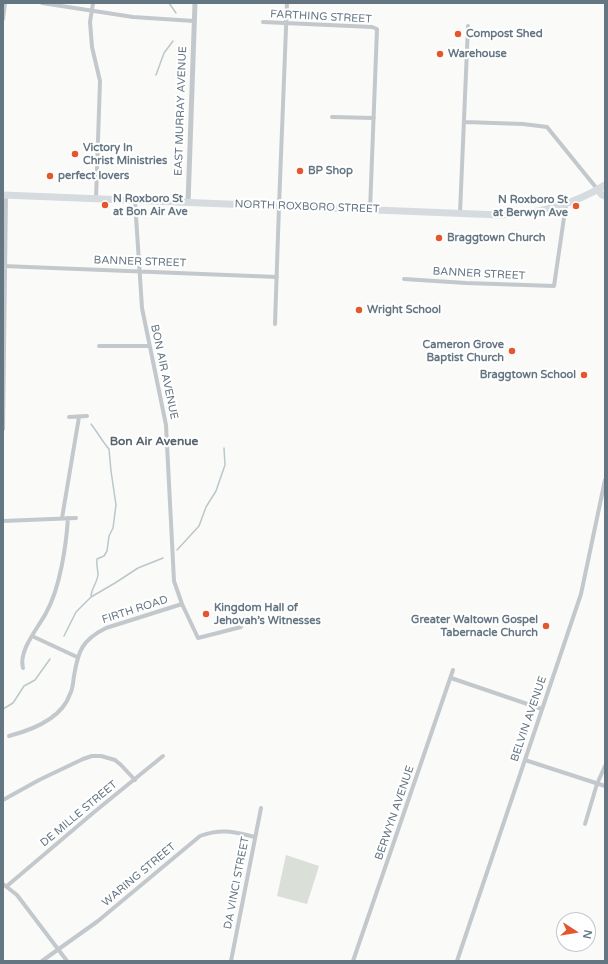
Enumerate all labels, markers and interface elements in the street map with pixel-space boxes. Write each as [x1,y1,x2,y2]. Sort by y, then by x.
street label: FARTHING STREET [270,8,372,26]
place label: Compost Shed [466,27,543,41]
marker: Compost Shed [453,29,463,39]
street label: EAST MURRAY AVENUE [172,46,190,176]
place label: Warehouse [448,47,507,61]
marker: Warehouse [435,49,445,59]
place label: Victory In Christ Ministries [83,141,167,167]
marker: Victory In Christ Ministries [70,149,80,159]
place label: BP Shop [308,164,353,178]
marker: BP Shop [295,166,305,176]
place label: perfect lovers [58,169,129,183]
marker: perfect lovers [45,171,55,181]
place label: N Roxboro St at Bon Air Ave [113,192,188,218]
place label: N Roxboro St at Berwyn Ave [493,193,568,219]
street label: NORTH ROXBORO STREET [234,198,380,216]
marker: N Roxboro St at Bon Air Ave [100,200,110,210]
marker: N Roxboro St at Berwyn Ave [571,201,581,211]
place label: Braggtown Church [447,231,545,245]
marker: Braggtown Church [434,233,444,243]
street label: BANNER STREET [93,254,187,270]
street label: BANNER STREET [432,265,526,283]
place label: Wright School [367,303,441,317]
marker: Wright School [354,305,364,315]
street label: BON AIR AVENUE [147,323,181,421]
place label: Cameron Grove Baptist Church [423,338,504,364]
marker: Cameron Grove Baptist Church [507,346,517,356]
place label: Braggtown School [480,368,576,382]
marker: Braggtown School [579,370,589,380]
district label: Bon Air Avenue [110,435,198,449]
street label: FIRTH ROAD [100,593,170,627]
place label: Kingdom Hall of Jehovah’s Witnesses [214,601,321,627]
marker: Kingdom Hall of Jehovah’s Witnesses [201,609,211,619]
place label: Greater Waltown Gospel Tabernacle Church [411,613,538,639]
marker: Greater Waltown Gospel Tabernacle Church [541,621,551,631]
street label: BELVIN AVENUE [508,675,550,763]
street label: BERWYN AVENUE [373,764,417,862]
street label: DE MILLE STREET [38,778,120,850]
street label: DA VINCI STREET [222,836,252,930]
street label: WARING STREET [100,840,178,910]
north arrow [556,912,596,952]
text: N [580,929,595,940]

